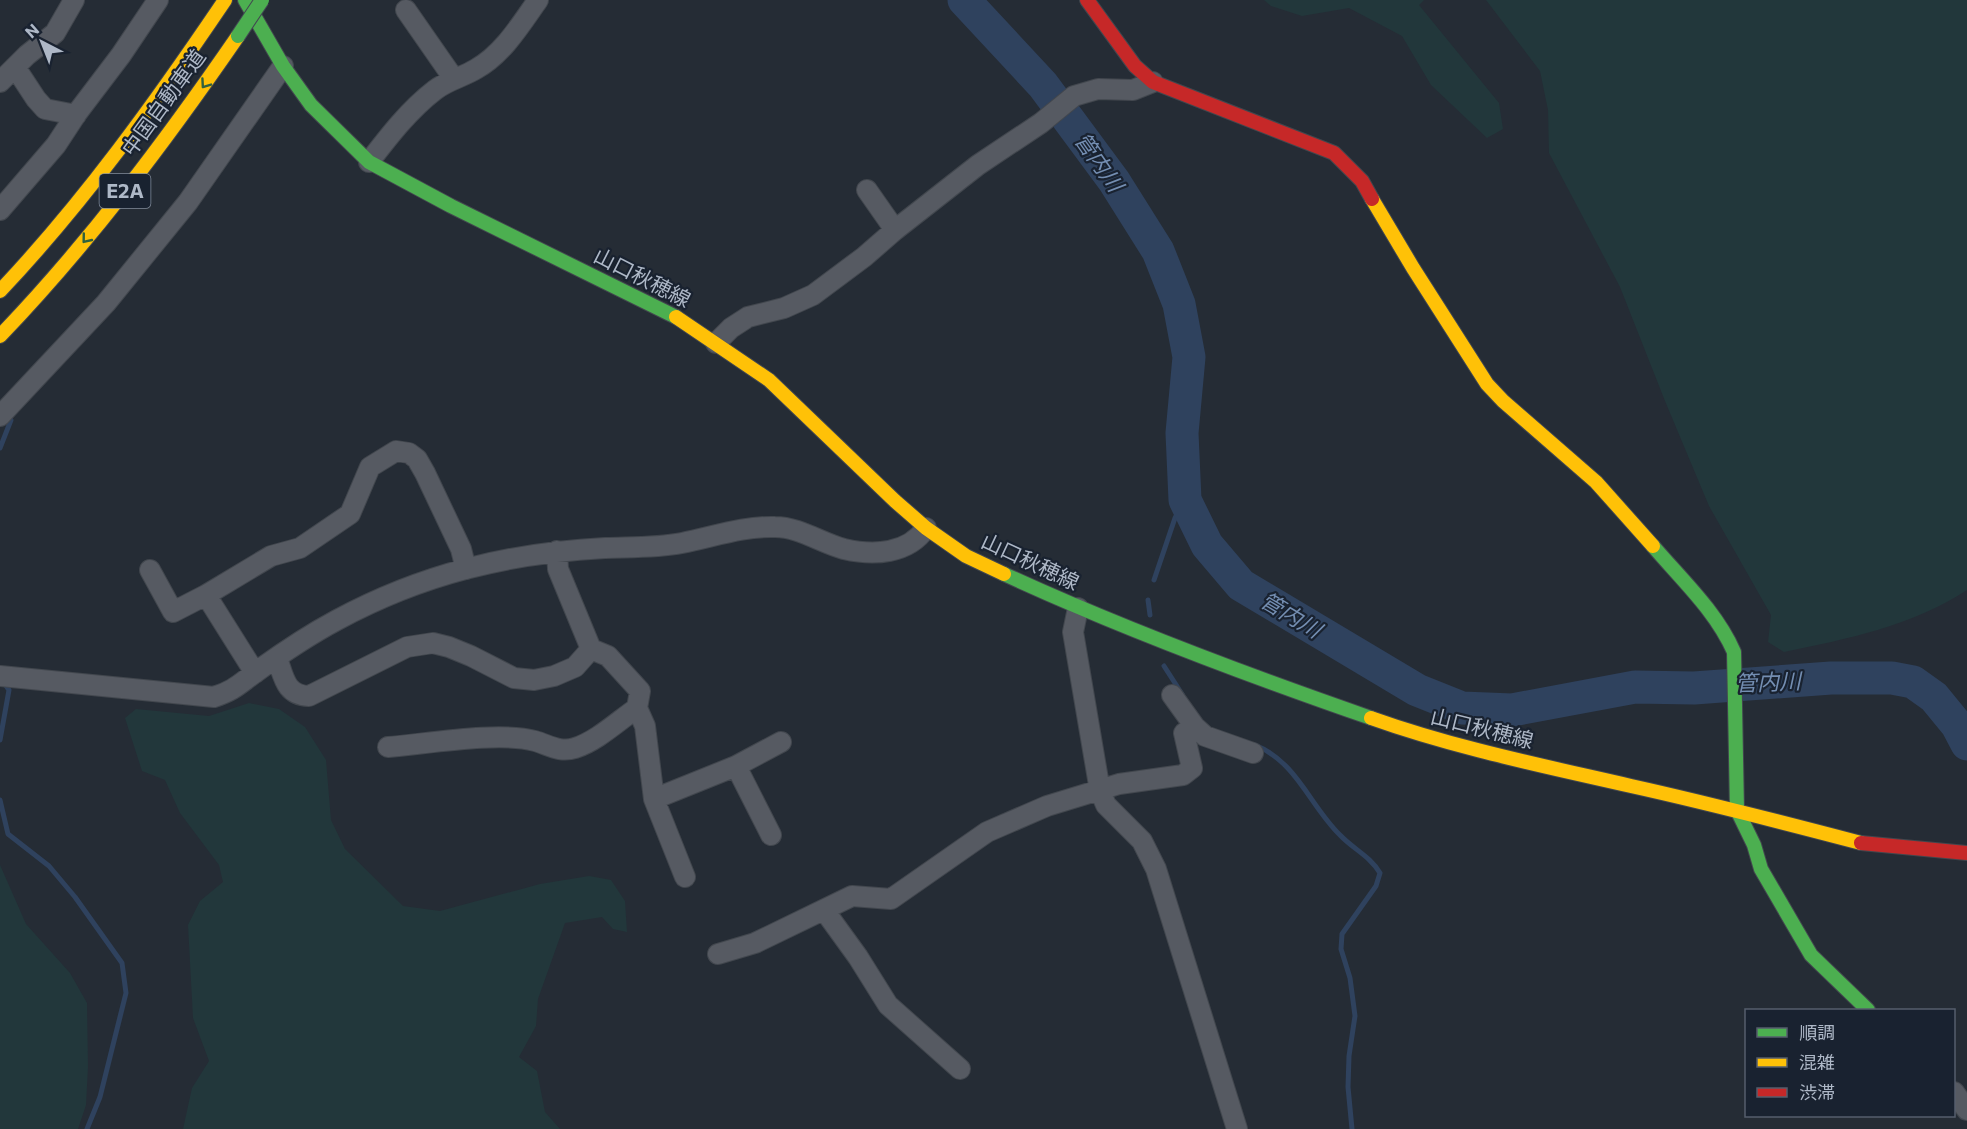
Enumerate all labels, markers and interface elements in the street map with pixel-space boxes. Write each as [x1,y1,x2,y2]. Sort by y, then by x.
north arrow [12,12,72,72]
text: N [21,19,42,42]
street label: 中国自動車道 [116,44,210,160]
one-way arrow [201,78,212,89]
water label: 管内川 [1069,127,1131,198]
road number: E2A [100,174,150,208]
one-way arrow [83,232,94,243]
street label: 山口秋穂線 [590,242,695,312]
street label: 山口秋穂線 [978,527,1083,594]
water label: 管内川 [1256,586,1328,644]
water label: 管内川 [1735,667,1803,696]
street label: 山口秋穂線 [1428,703,1536,752]
legend [1745,1009,1955,1117]
text: 順調 [1799,1021,1835,1043]
text: 混雑 [1799,1051,1835,1073]
text: 渋滞 [1799,1081,1835,1103]

